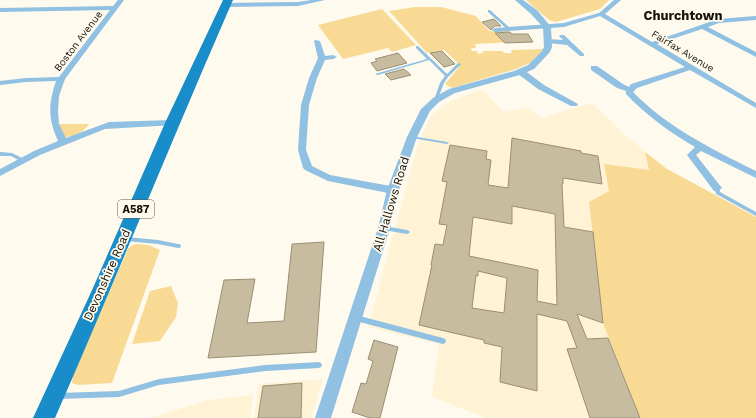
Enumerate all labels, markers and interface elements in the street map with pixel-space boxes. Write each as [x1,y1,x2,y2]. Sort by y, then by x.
district label: Churchtown [644,8,722,23]
street label: Boston Avenue [52,9,104,73]
street label: Fairfax Avenue [650,28,716,74]
street label: All Hallows Road [370,155,412,253]
road number: A587 [118,200,154,218]
street label: Devonshire Road [81,227,133,323]

